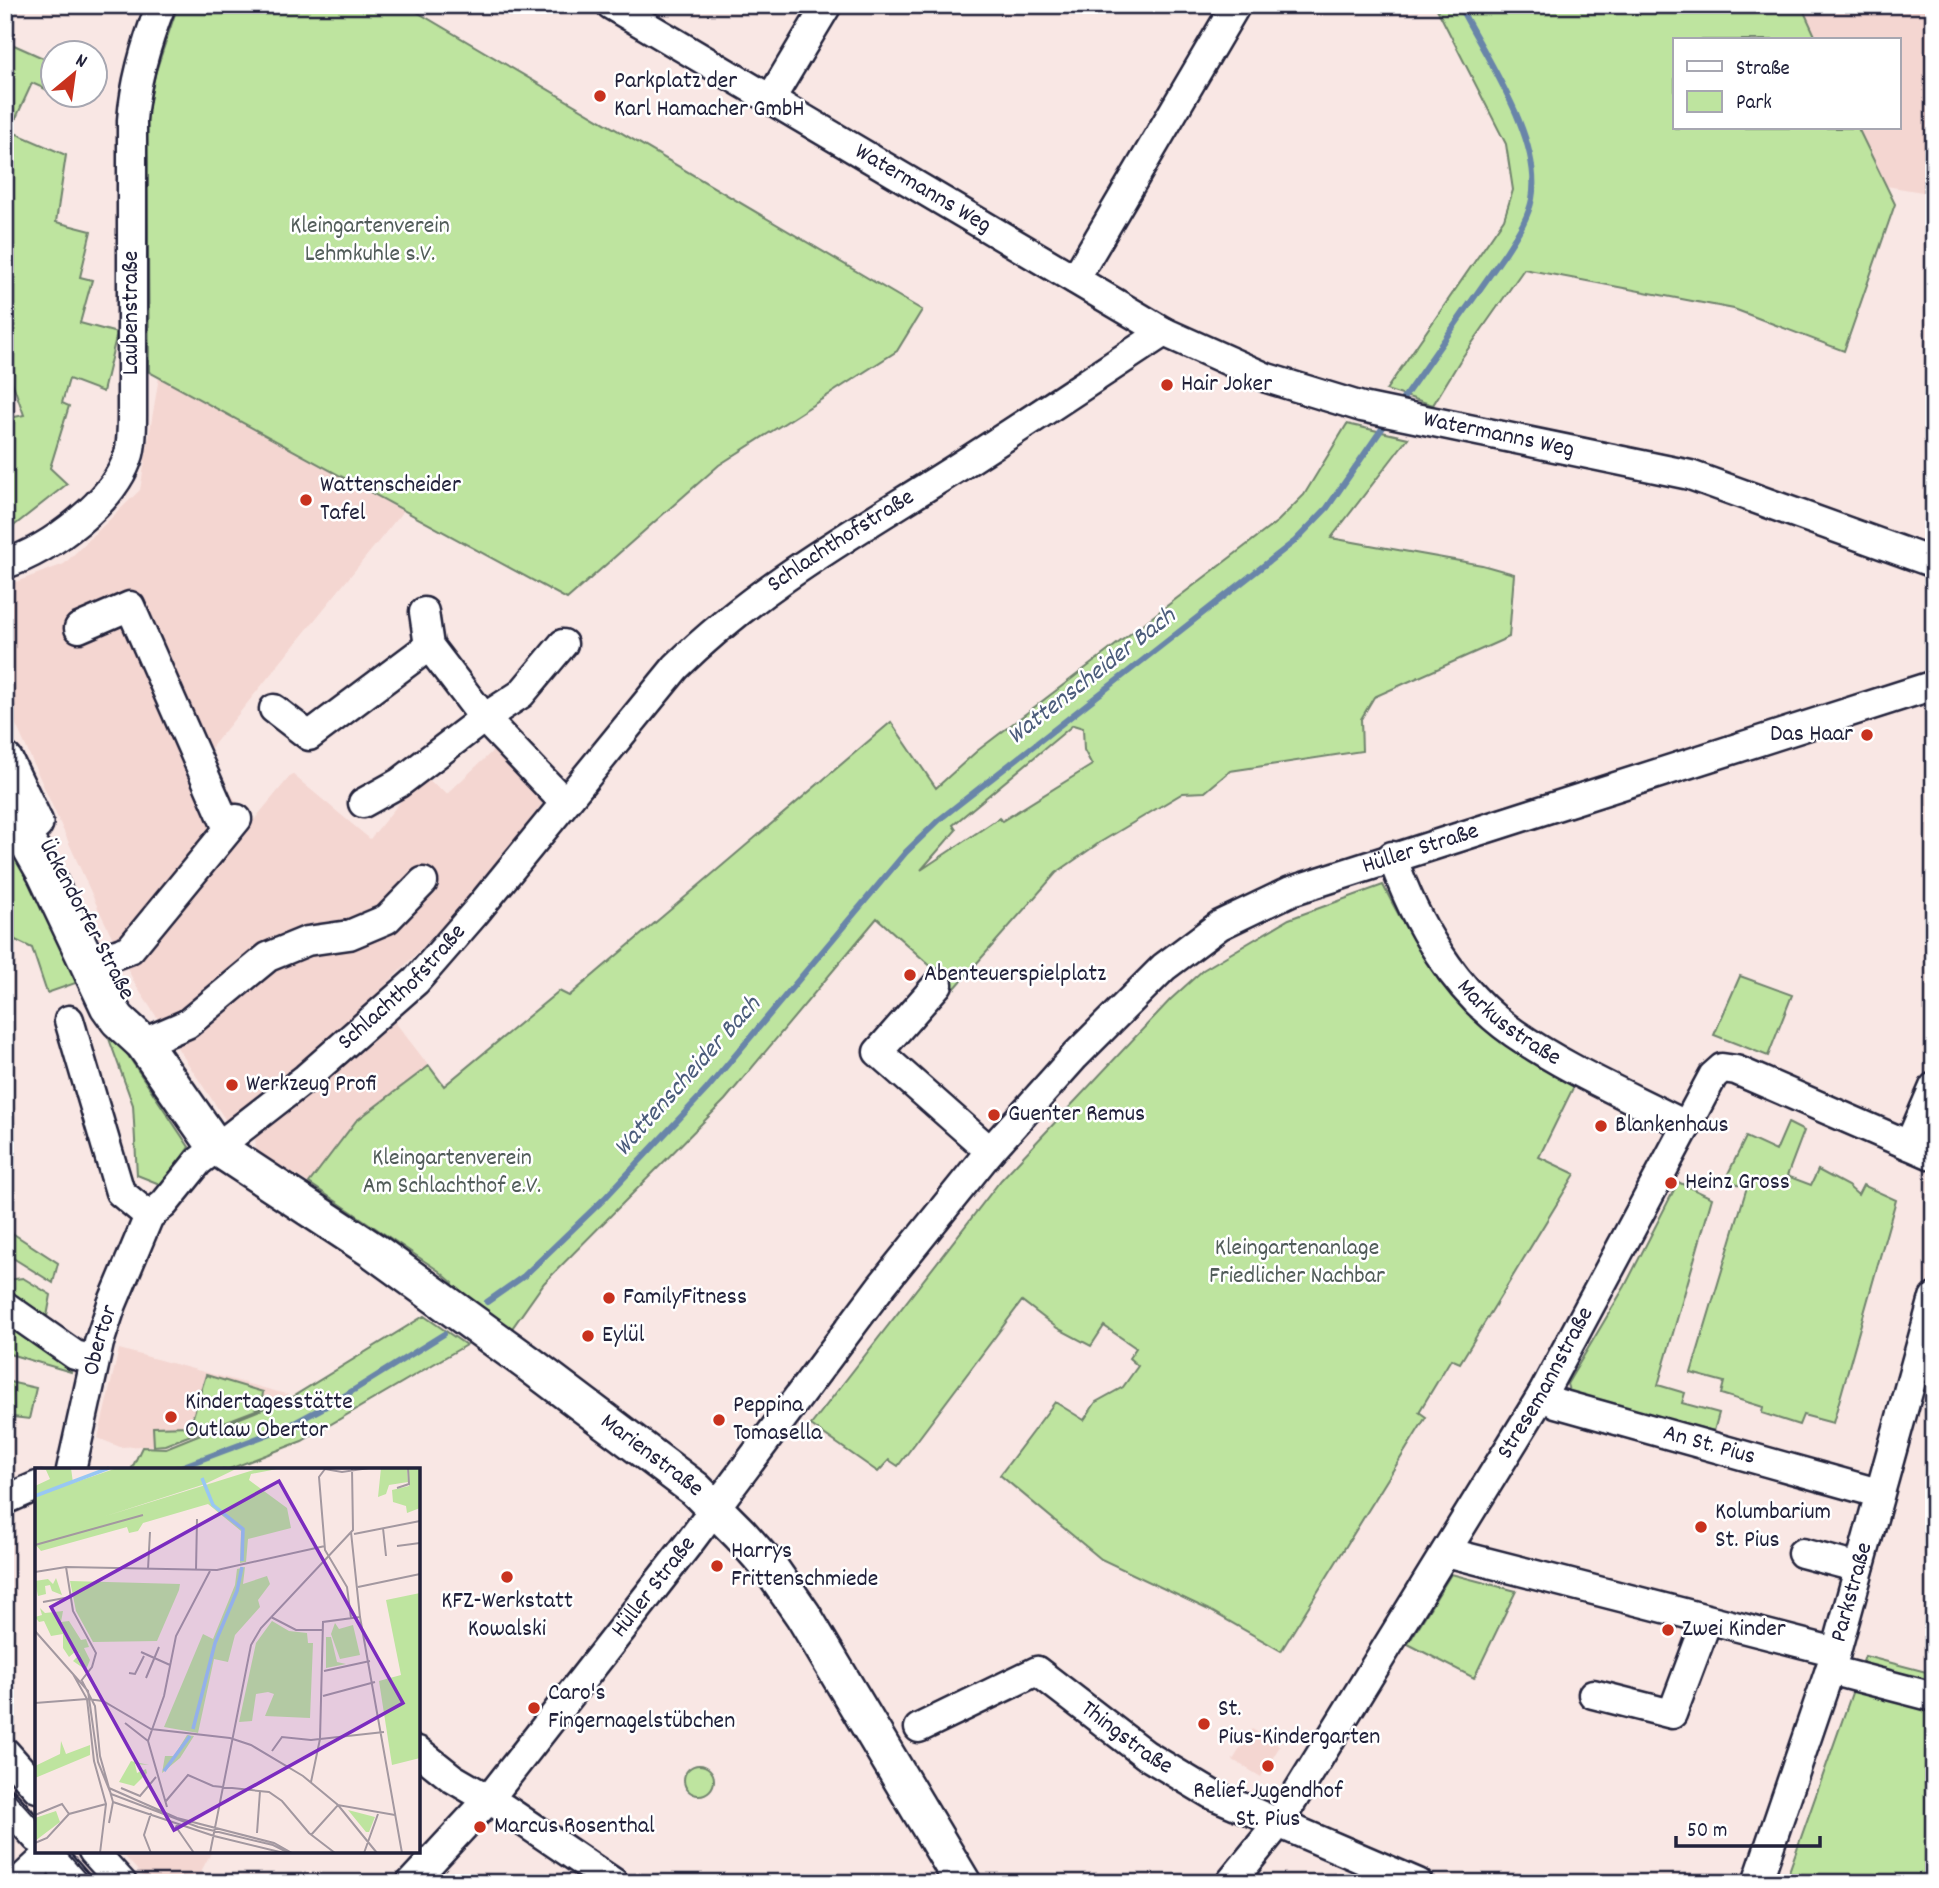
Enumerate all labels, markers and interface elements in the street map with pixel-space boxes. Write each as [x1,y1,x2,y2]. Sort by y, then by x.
north arrow [38,38,108,108]
legend [1673,38,1900,130]
text: N [70,48,91,76]
text: Straße [1736,55,1790,85]
place label: Parkplatz der Karl Hamacher GmbH [614,65,805,127]
marker: Parkplatz der Karl Hamacher GmbH [592,88,608,104]
text: Park [1736,89,1772,119]
street label: Watermanns Weg [848,135,997,243]
park label: Kleingartenverein Lehmkuhle s.V. [290,210,450,272]
street label: Laubenstraße [115,251,149,375]
place label: Hair Joker [1181,368,1272,402]
marker: Hair Joker [1159,377,1175,393]
street label: Watermanns Weg [1420,403,1577,468]
place label: Wattenscheider Tafel [320,469,461,531]
street label: Schlachthofstraße [761,481,921,602]
marker: Wattenscheider Tafel [298,492,314,508]
water label: Wattenscheider Bach [1000,599,1185,755]
place label: Das Haar [1770,718,1853,752]
marker: Das Haar [1859,727,1875,743]
street label: Hüller Straße [1358,815,1483,884]
street label: Ückendorfer Straße [29,834,143,1006]
street label: Schlachthofstraße [331,917,475,1059]
place label: Abenteuerspielplatz [924,958,1106,992]
marker: Abenteuerspielplatz [902,967,918,983]
street label: Markusstraße [1448,972,1567,1075]
water label: Wattenscheider Bach [606,987,771,1166]
place label: Werkzeug Profi [246,1068,377,1102]
marker: Werkzeug Profi [224,1077,240,1093]
place label: Guenter Remus [1008,1098,1145,1132]
marker: Guenter Remus [986,1107,1002,1123]
place label: Blankenhaus [1615,1109,1729,1143]
marker: Blankenhaus [1593,1118,1609,1134]
park label: Kleingartenverein Am Schlachthof e.V. [363,1142,541,1204]
place label: Heinz Gross [1685,1166,1790,1200]
marker: Heinz Gross [1663,1175,1679,1191]
park label: Kleingartenanlage Friedlicher Nachbar [1209,1232,1385,1294]
place label: FamilyFitness [623,1281,747,1315]
marker: FamilyFitness [601,1290,617,1306]
street label: Obertor [75,1301,127,1379]
street label: Stresemannstraße [1489,1301,1603,1466]
place label: Eylül [602,1319,645,1353]
marker: Eylül [580,1328,596,1344]
place label: Kindertagesstätte Outlaw Obertor [185,1386,353,1448]
place label: Peppina Tomasella [733,1389,823,1451]
street label: Marienstraße [593,1406,711,1505]
marker: Kindertagesstätte Outlaw Obertor [163,1409,179,1425]
marker: Peppina Tomasella [711,1412,727,1428]
street label: An St. Pius [1659,1417,1759,1475]
inset map [35,1468,420,1853]
place label: Kolumbarium St. Pius [1715,1496,1831,1558]
marker: Kolumbarium St. Pius [1693,1519,1709,1535]
street label: Hüller Straße [604,1530,705,1646]
place label: Harrys Frittenschmiede [731,1535,878,1597]
street label: Parkstraße [1823,1539,1883,1646]
marker: Harrys Frittenschmiede [709,1558,725,1574]
marker: KFZ-Werkstatt Kowalski [499,1569,515,1585]
place label: KFZ-Werkstatt Kowalski [441,1585,573,1647]
place label: Zwei Kinder [1682,1613,1786,1647]
marker: Zwei Kinder [1660,1622,1676,1638]
place label: Caro's Fingernagelstübchen [548,1677,735,1739]
street label: Thingstraße [1073,1693,1179,1784]
place label: St. Pius-Kindergarten [1218,1693,1380,1755]
marker: Caro's Fingernagelstübchen [526,1700,542,1716]
marker: St. Pius-Kindergarten [1196,1716,1212,1732]
marker: Relief Jugendhof St. Pius [1260,1758,1276,1774]
place label: Relief Jugendhof St. Pius [1193,1775,1343,1837]
scale bar [1676,1804,1820,1848]
place label: Marcus Rosenthal [494,1810,655,1844]
text: 50 m [1687,1817,1727,1847]
marker: Marcus Rosenthal [472,1819,488,1835]

